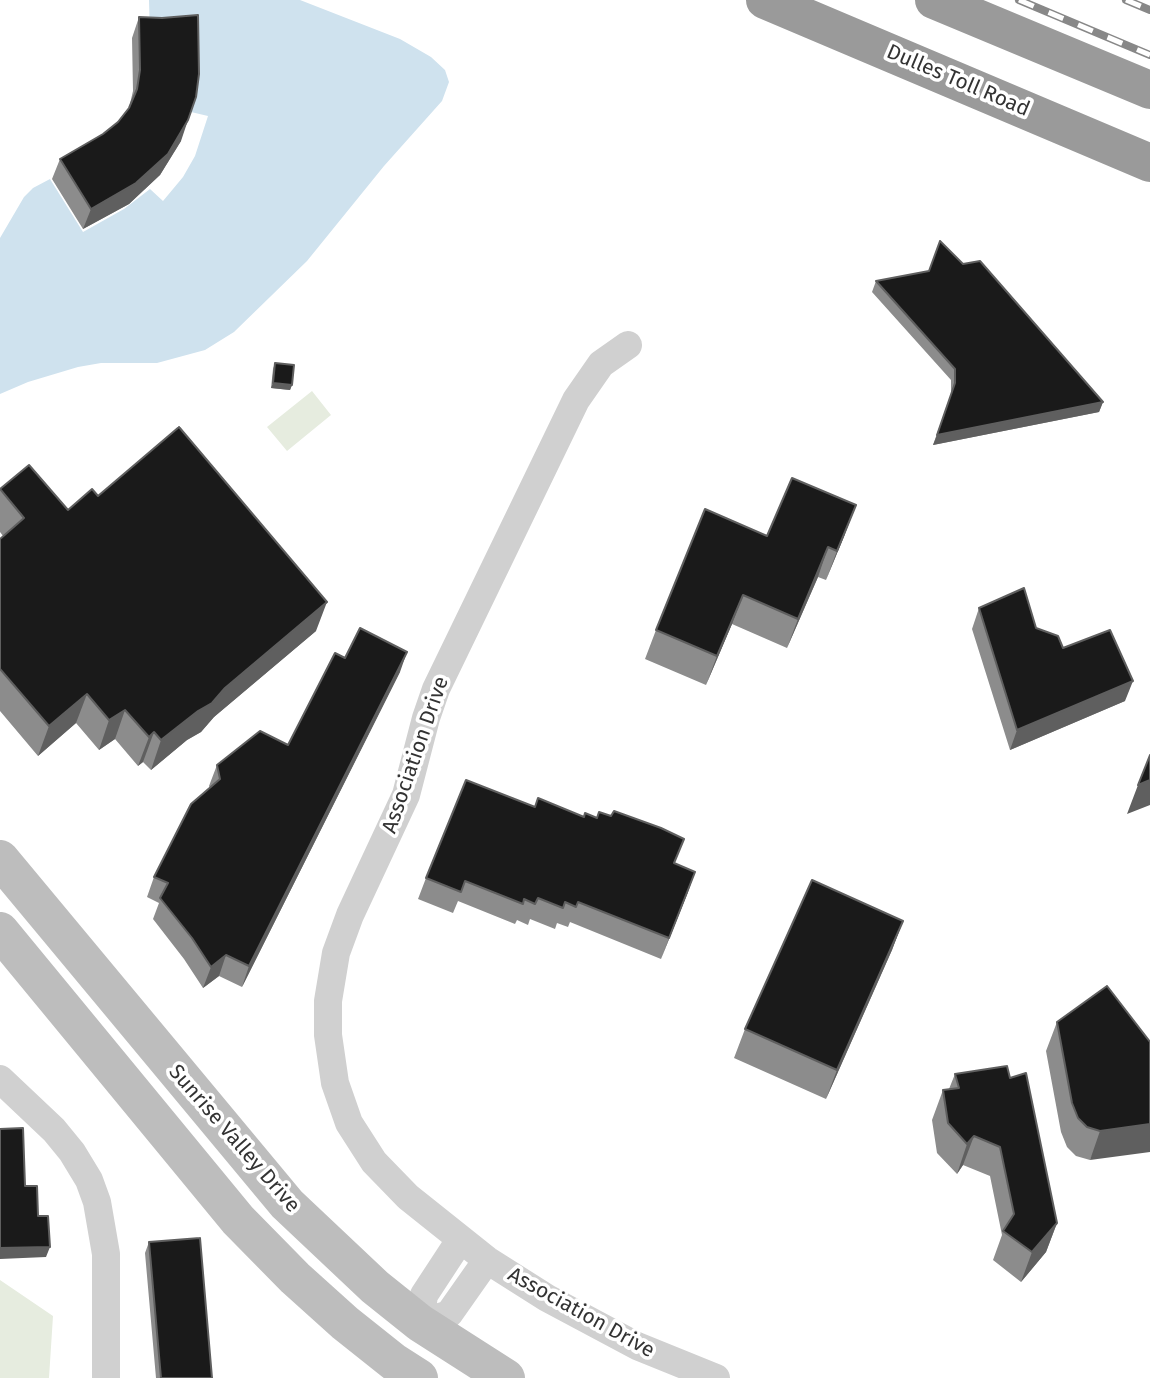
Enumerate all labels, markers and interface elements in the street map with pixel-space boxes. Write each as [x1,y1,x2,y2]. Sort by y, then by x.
street label: Dulles Toll Road [883,40,1033,122]
street label: Association Drive [377,673,455,837]
street label: Sunrise Valley Drive [163,1060,305,1218]
street label: Association Drive [503,1262,659,1364]

